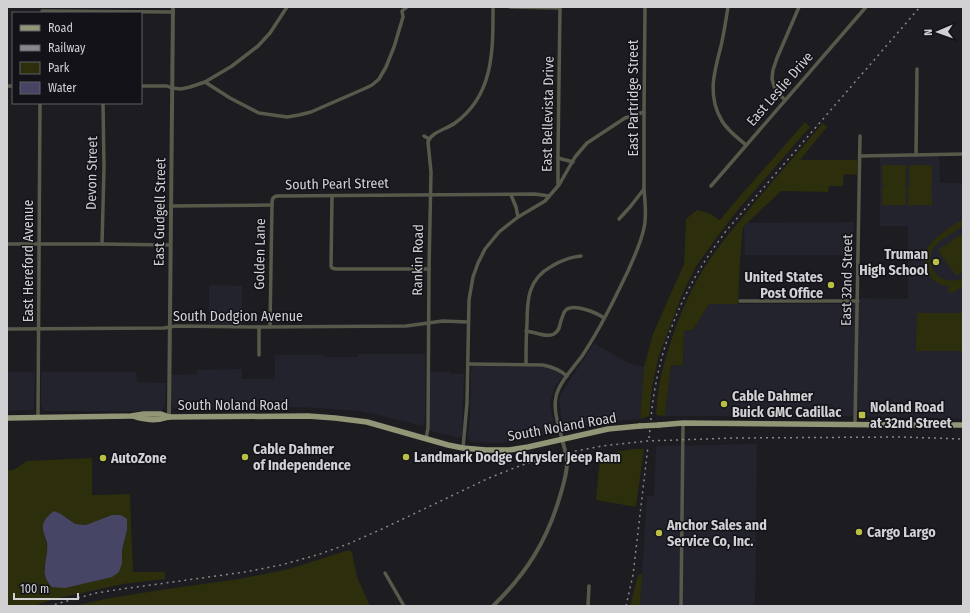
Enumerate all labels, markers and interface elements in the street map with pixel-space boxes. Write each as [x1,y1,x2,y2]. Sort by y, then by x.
legend [12,12,142,104]
north arrow [918,12,958,52]
text: Road [48,21,73,35]
text: N [922,29,935,36]
street label: East Partridge Street [625,39,642,156]
text: Railway [48,41,86,55]
street label: East Leslie Drive [743,48,817,130]
street label: East Bellevista Drive [538,56,558,172]
text: Park [48,61,70,75]
text: Water [48,81,77,95]
street label: Devon Street [83,136,101,210]
street label: East Gudgell Street [151,157,169,266]
street label: South Pearl Street [285,175,389,193]
street label: East Hereford Avenue [20,200,37,322]
street label: Golden Lane [251,218,269,290]
street label: Rankin Road [409,224,427,296]
street label: East 32nd Street [838,233,856,326]
place label: Truman High School [859,246,928,279]
marker: Truman High School [931,257,941,267]
place label: United States Post Office [745,269,823,302]
marker: United States Post Office [826,280,836,290]
street label: South Dodgion Avenue [173,308,303,325]
place label: Cable Dahmer Buick GMC Cadillac [732,388,842,421]
street label: South Noland Road [178,397,288,414]
marker: Cable Dahmer Buick GMC Cadillac [719,399,729,409]
place label: Noland Road at 32nd Street [870,399,953,432]
street label: South Noland Road [506,409,618,445]
marker: Noland Road at 32nd Street [857,410,867,420]
place label: Cable Dahmer of Independence [253,441,351,474]
place label: Landmark Dodge Chrysler Jeep Ram [414,449,621,466]
place label: AutoZone [110,450,167,467]
marker: Cable Dahmer of Independence [240,452,250,462]
marker: Landmark Dodge Chrysler Jeep Ram [401,452,411,462]
marker: AutoZone [98,453,108,463]
place label: Anchor Sales and Service Co, Inc. [666,517,767,550]
place label: Cargo Largo [867,524,936,541]
marker: Cargo Largo [854,527,864,537]
marker: Anchor Sales and Service Co, Inc. [654,528,664,538]
scale bar [14,575,78,601]
text: 100 m [20,582,49,596]

